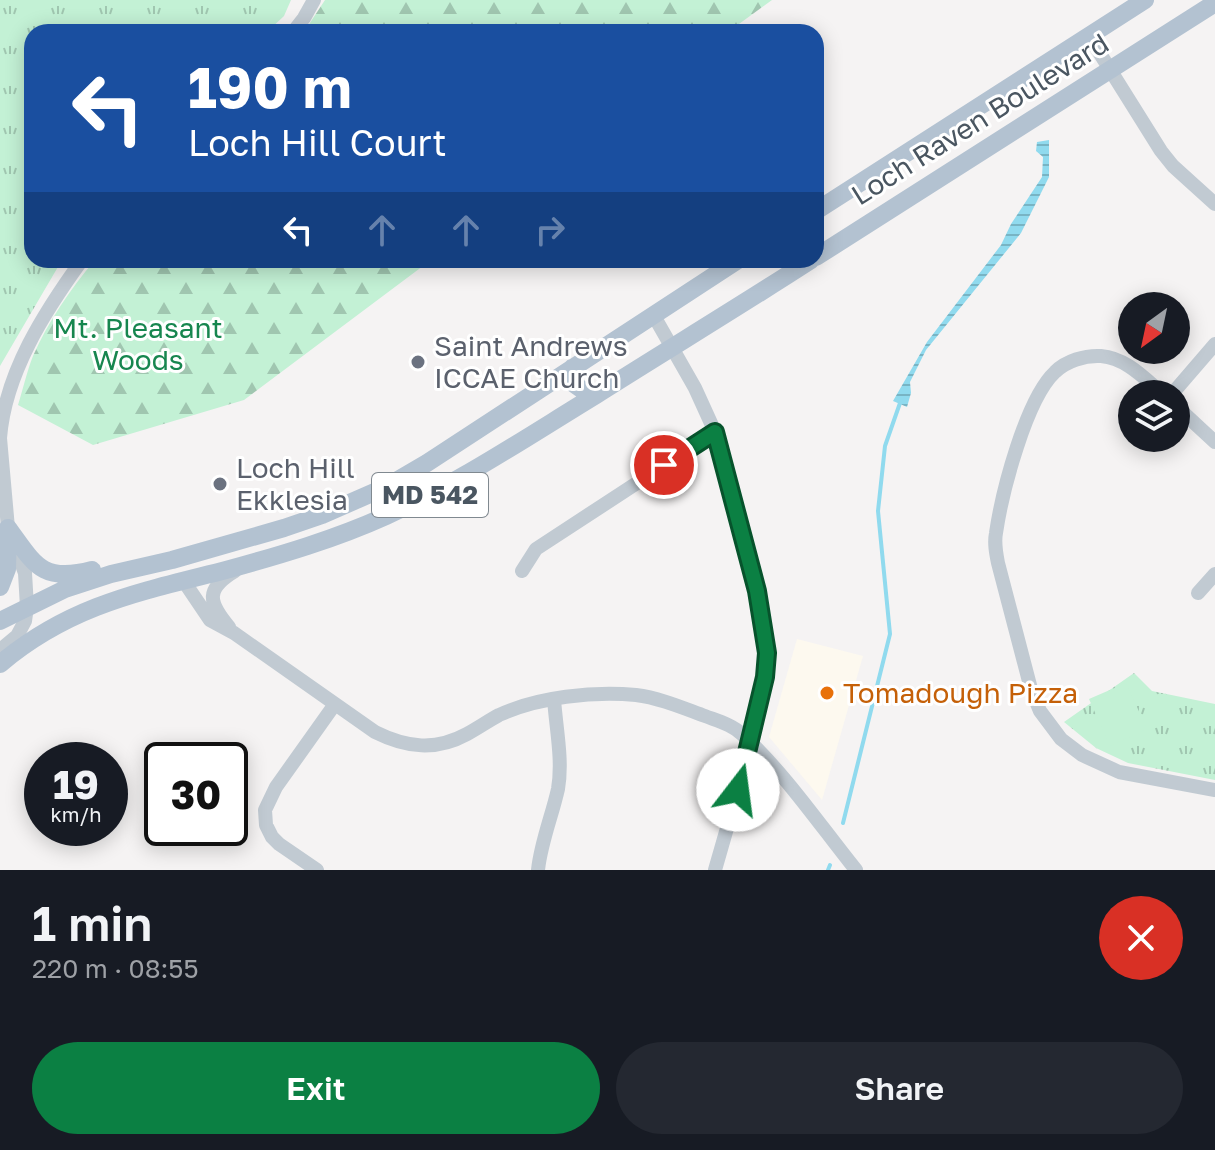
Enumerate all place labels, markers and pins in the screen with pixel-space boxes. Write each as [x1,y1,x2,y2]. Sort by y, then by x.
place label: Saint Andrews ICCAE Church [434,329,628,394]
marker: Saint Andrews ICCAE Church [409,353,427,371]
pin [630,431,698,499]
place label: Loch Hill Ekklesia [236,451,355,516]
marker: Loch Hill Ekklesia [211,475,229,493]
place label: Tomadough Pizza [843,676,1078,709]
marker: Tomadough Pizza [818,684,836,702]

